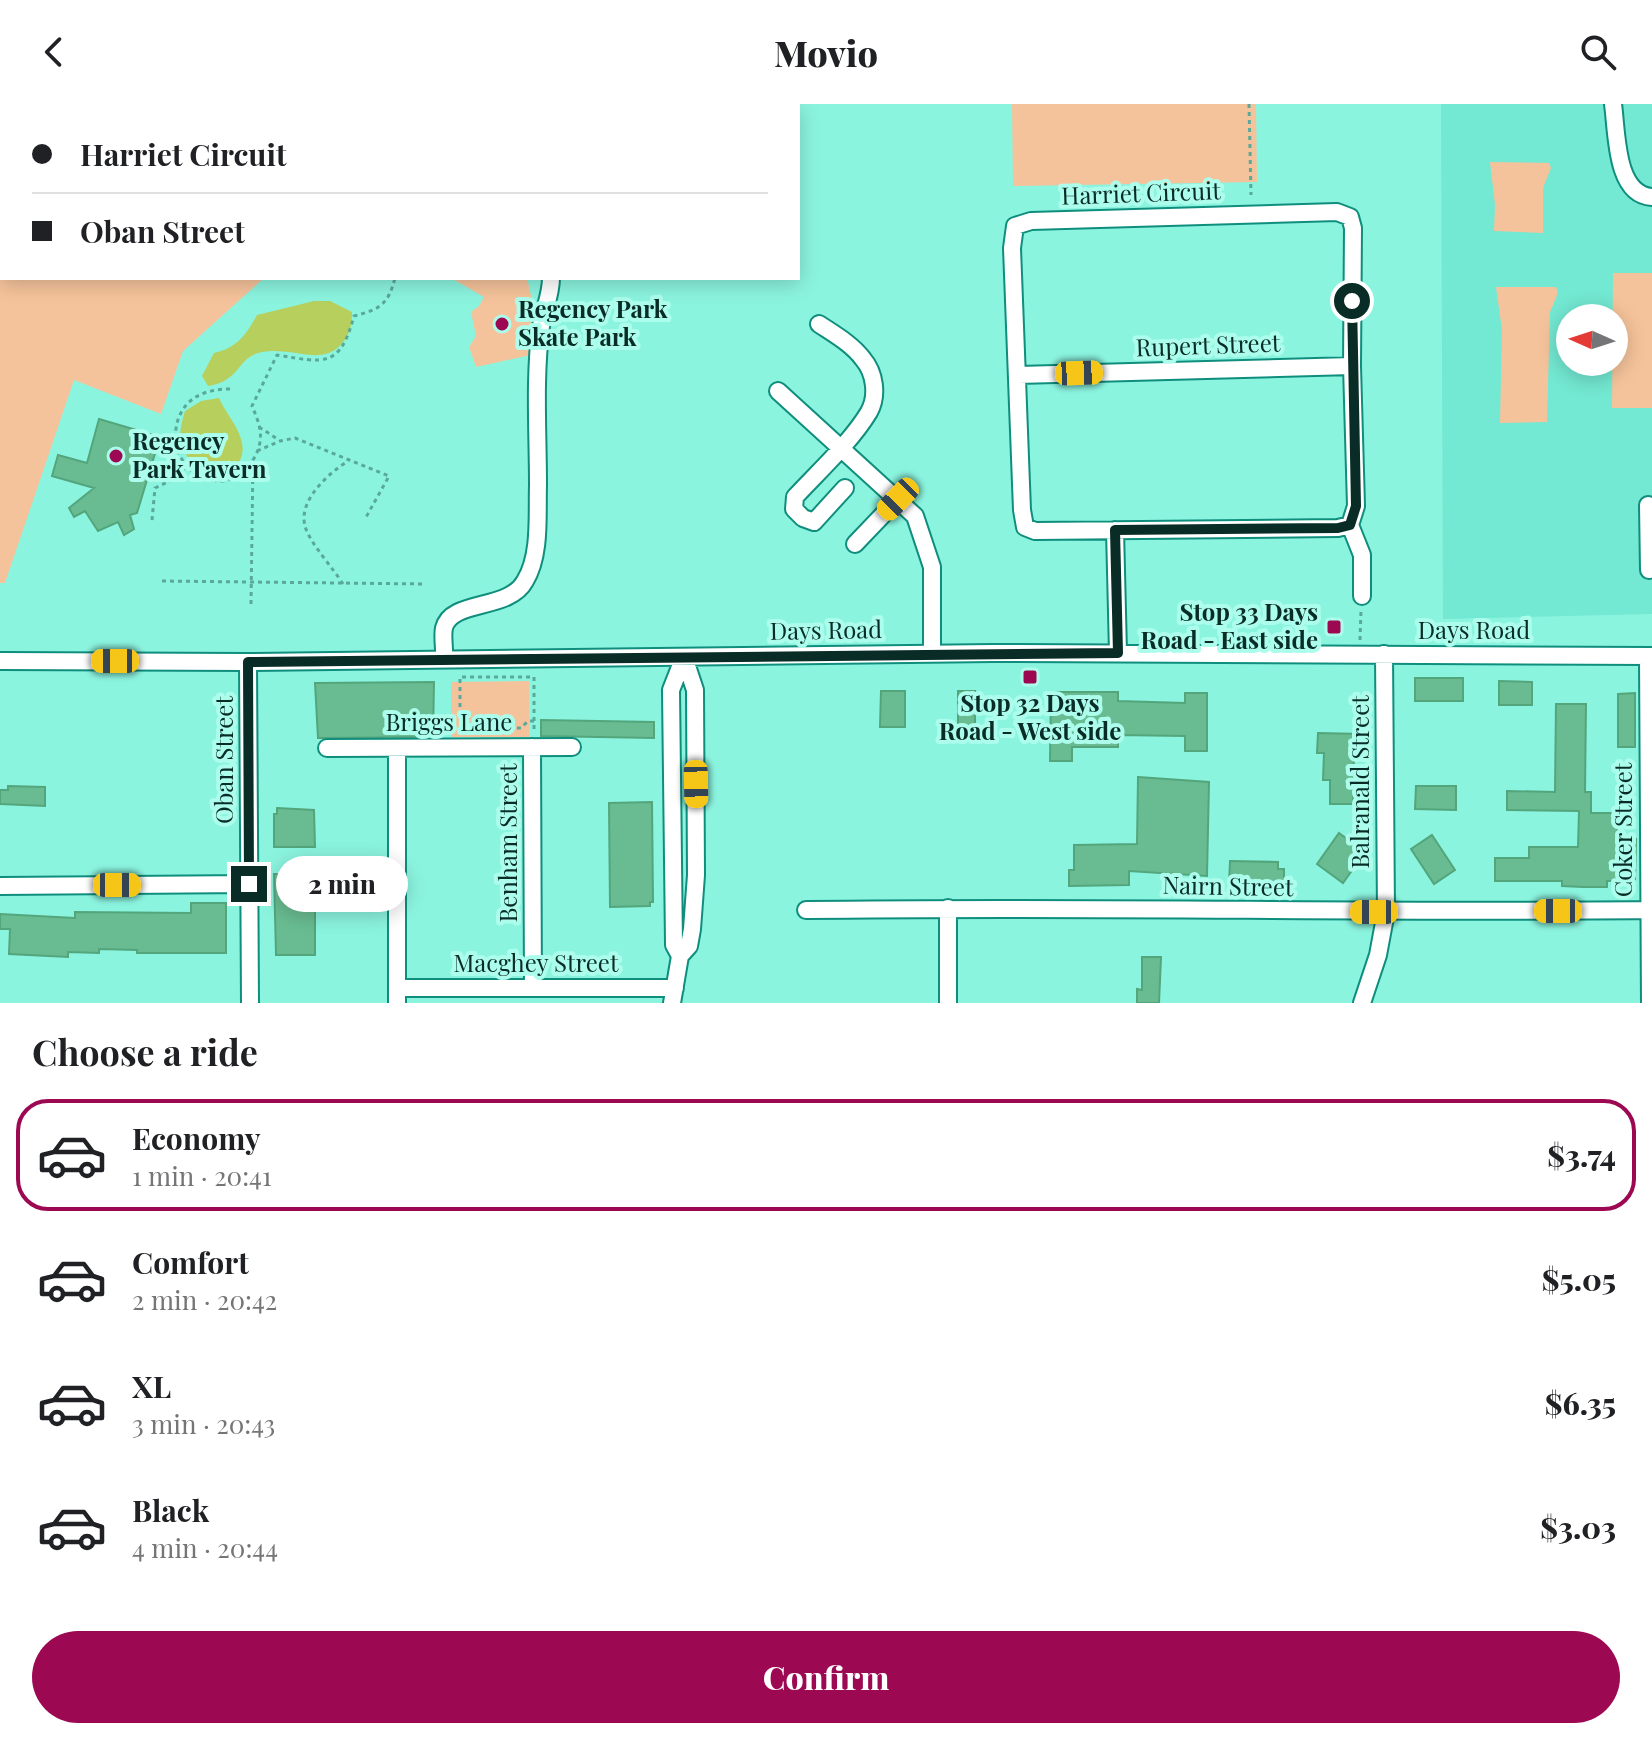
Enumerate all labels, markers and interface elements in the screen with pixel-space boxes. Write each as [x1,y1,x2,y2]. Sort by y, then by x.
text: Movio [774,28,878,76]
icon: back [32,30,76,74]
icon: search [1576,30,1620,74]
text: Harriet Circuit [80,134,287,174]
street label: Harriet Circuit [1061,173,1222,211]
text: Oban Street [80,211,245,251]
route start [1334,283,1370,319]
place label: Regency Park Skate Park [518,292,669,352]
north arrow [1556,304,1628,376]
map controls [1556,304,1628,376]
marker: Regency Park Skate Park [493,315,511,333]
street label: Rupert Street [1135,325,1281,363]
car [1055,360,1103,386]
place label: Regency Park Tavern [132,424,267,484]
marker: Regency Park Tavern [107,447,125,465]
car [873,473,923,525]
place label: Stop 33 Days Road - East side [1141,595,1318,655]
street label: Days Road [770,612,882,646]
street label: Days Road [1418,613,1530,645]
marker: Stop 33 Days Road - East side [1325,618,1343,636]
car [91,649,139,673]
marker: Stop 32 Days Road - West side [1021,668,1039,686]
place label: Stop 32 Days Road - West side [939,686,1121,746]
street label: Balranald Street [1343,695,1375,869]
street label: Oban Street [207,696,239,824]
street label: Briggs Lane [385,705,513,737]
car [684,760,708,808]
street label: Coker Street [1606,762,1638,897]
street label: Benham Street [491,763,523,923]
callout: 2 min [277,856,409,912]
route end [231,866,267,902]
text: 2 min [308,866,376,901]
street label: Nairn Street [1162,868,1294,902]
car [93,873,141,897]
car [1534,899,1582,923]
car [1350,900,1398,924]
street label: Macghey Street [454,946,619,978]
text: Choose a ride [32,1027,258,1075]
text: Economy [132,1118,261,1158]
icon: car [36,1119,108,1191]
text: $3.74 [1547,1135,1616,1175]
text: 1 min · 20:41 [132,1158,272,1193]
text: Comfort [132,1242,249,1282]
icon: car [36,1243,108,1315]
text: $5.05 [1542,1259,1616,1299]
text: 2 min · 20:42 [132,1282,277,1317]
text: XL [132,1366,171,1406]
icon: car [36,1367,108,1439]
text: $6.35 [1545,1383,1616,1423]
text: 3 min · 20:43 [132,1406,275,1441]
text: Black [132,1490,209,1530]
icon: car [36,1491,108,1563]
text: $3.03 [1540,1507,1616,1547]
text: 4 min · 20:44 [132,1530,278,1565]
button: Confirm [32,1631,1620,1723]

